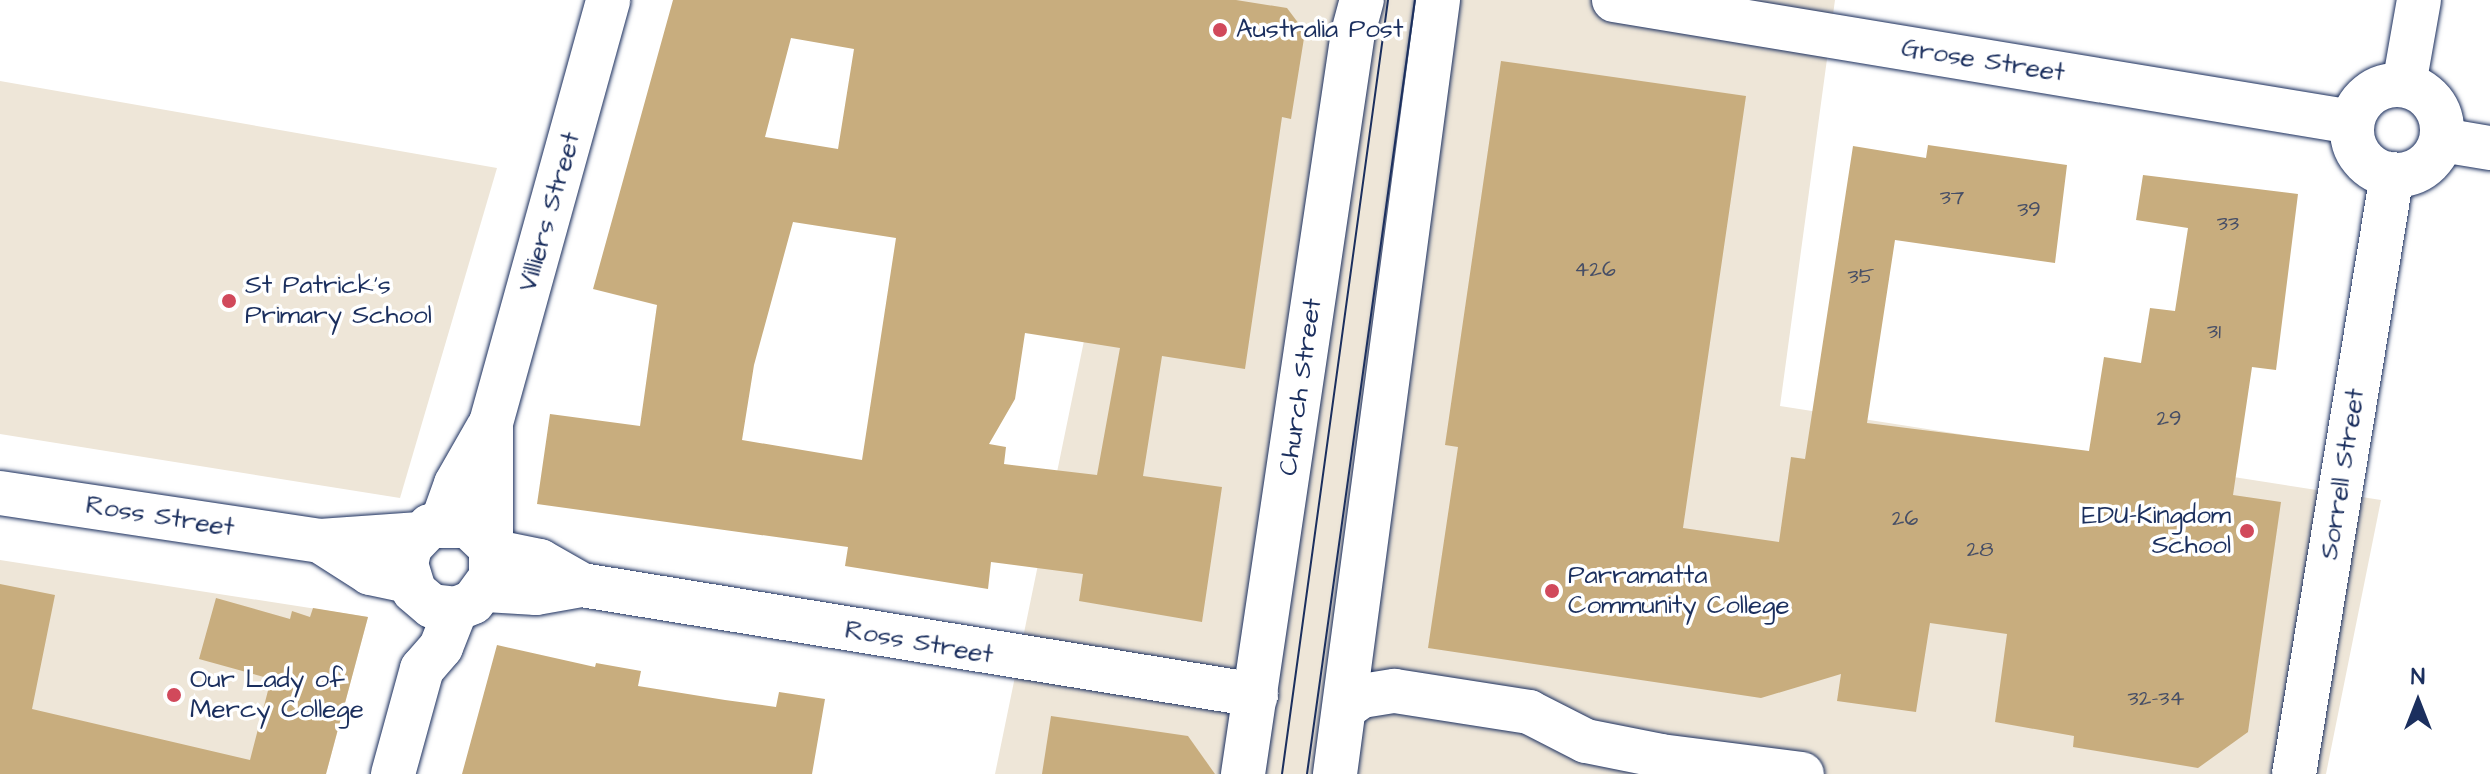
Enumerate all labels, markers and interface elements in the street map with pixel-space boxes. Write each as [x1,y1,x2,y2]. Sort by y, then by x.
place label: Australia Post [1236,14,1403,46]
marker: Australia Post [1211,21,1229,39]
street label: Grose Street [1899,33,2067,89]
street label: Villiers Street [512,129,588,295]
house number: 37 [1940,185,1964,211]
house number: 39 [2017,197,2041,223]
house number: 33 [2217,211,2239,237]
house number: 426 [1574,257,1616,283]
house number: 35 [1848,264,1874,290]
place label: St Patrick's Primary School [245,270,432,332]
marker: St Patrick's Primary School [220,292,238,310]
street label: Church Street [1273,296,1329,478]
house number: 31 [2207,319,2221,345]
street label: Sorrell Street [2314,386,2372,562]
house number: 29 [2156,406,2182,432]
street label: Ross Street [84,490,236,544]
place label: EDU-Kingdom School [2082,500,2231,562]
house number: 26 [1892,506,1918,532]
marker: EDU-Kingdom School [2238,522,2256,540]
house number: 28 [1967,537,1993,563]
place label: Parramatta Community College [1568,560,1790,622]
marker: Parramatta Community College [1543,582,1561,600]
street label: Ross Street [842,615,996,671]
north arrow [2378,662,2458,742]
text: N [2411,662,2425,693]
place label: Our Lady of Mercy College [190,664,364,726]
marker: Our Lady of Mercy College [165,686,183,704]
house number: 32-34 [2128,686,2184,712]

